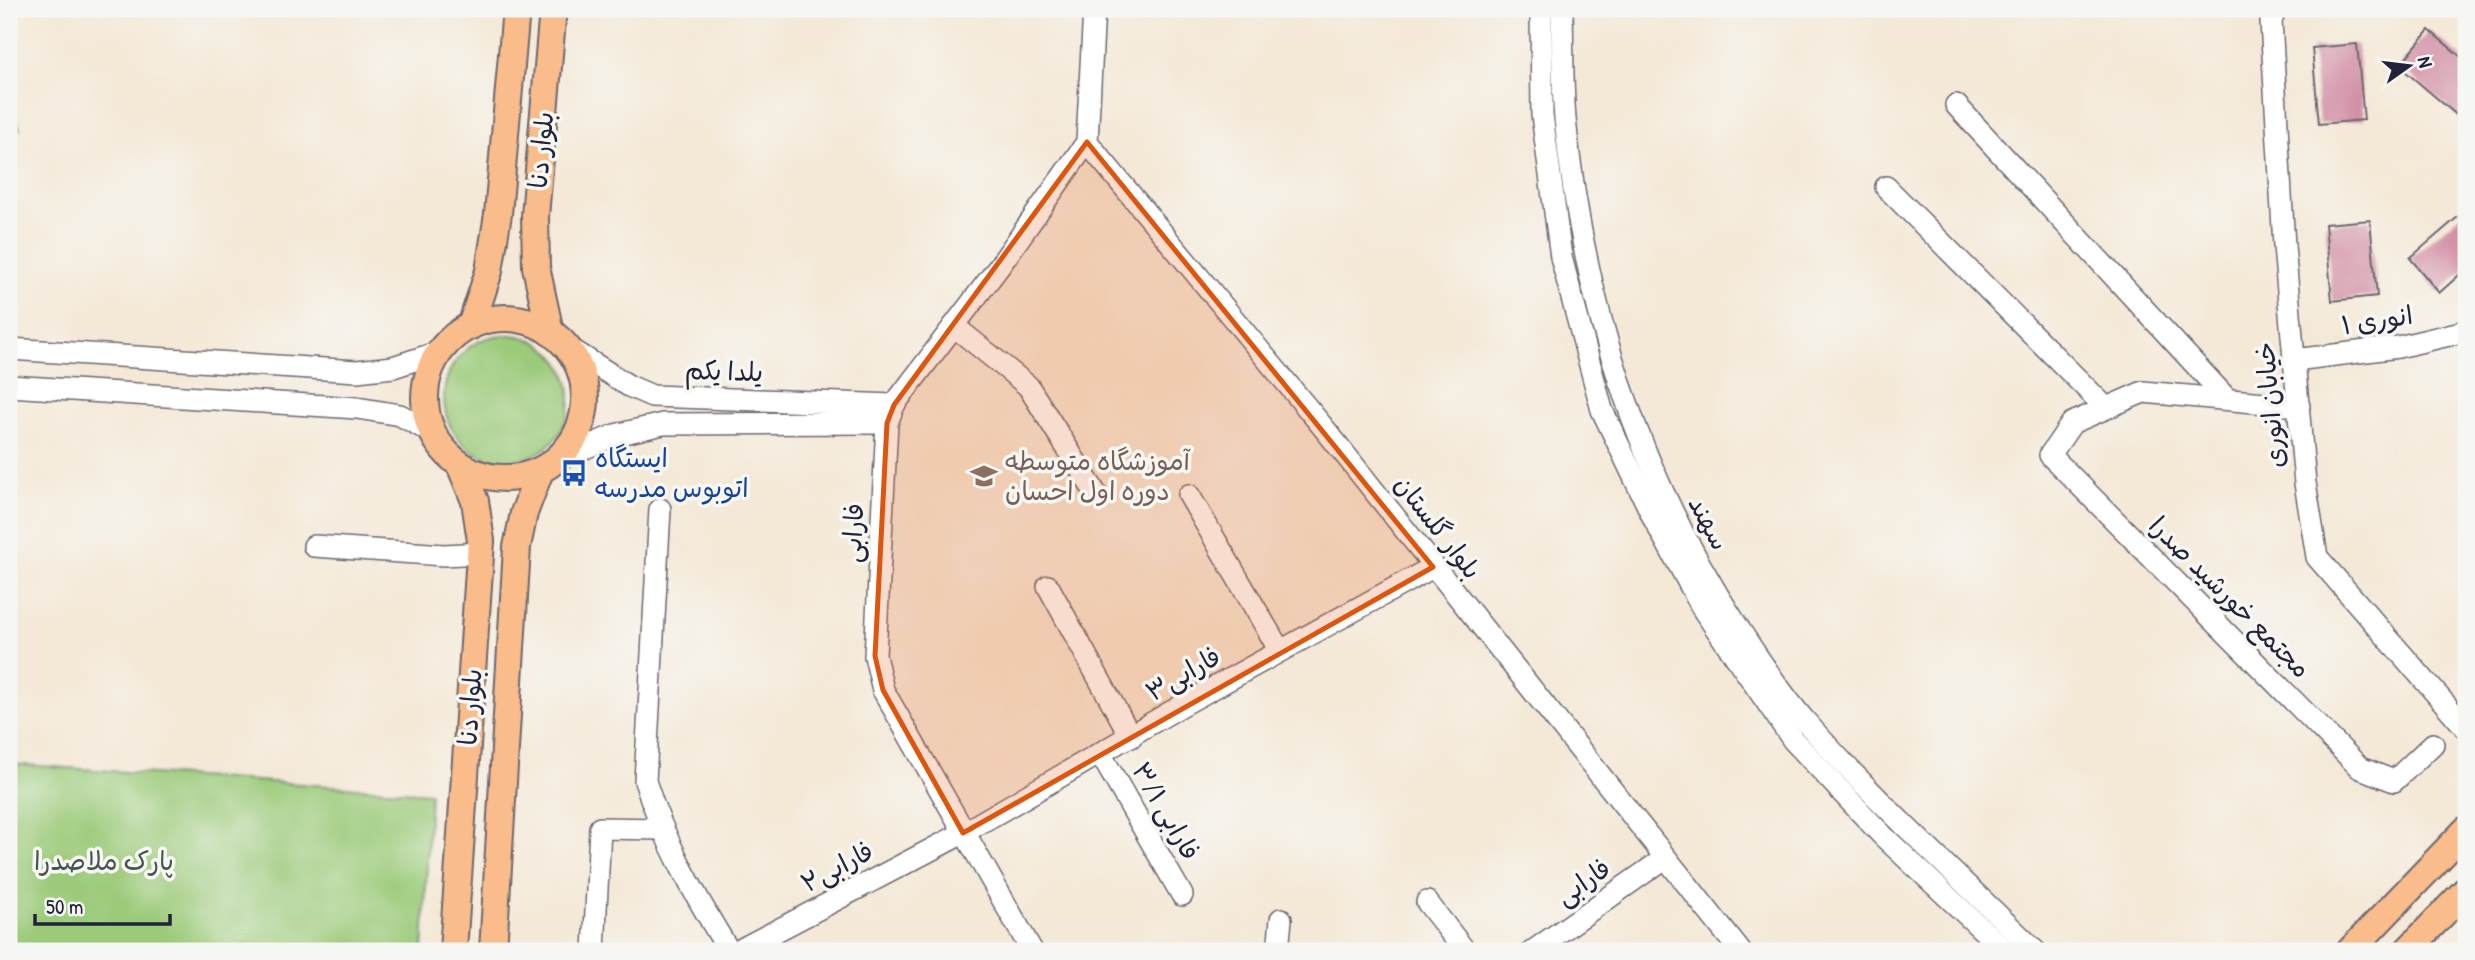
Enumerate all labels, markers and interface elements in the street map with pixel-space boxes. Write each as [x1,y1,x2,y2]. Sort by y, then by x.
north arrow [2374,32,2444,102]
text: N [2412,54,2439,70]
street label: بلوار دنا [520,110,561,190]
street label: انوری ۱ [2339,297,2415,342]
street label: خیابان انوری [2247,340,2292,470]
street label: یلدا یکم [684,352,764,392]
place label: ایستگاه اتوبوس مدرسه [595,440,749,505]
place label: آموزشگاه متوسطه دوره اول احسان [1005,443,1192,508]
bus stop icon: ایستگاه اتوبوس مدرسه [559,458,589,488]
school or university icon: آموزشگاه متوسطه دوره اول احسان [969,461,999,491]
street label: بلوار گلستان [1387,468,1490,586]
street label: سهند [1681,490,1738,556]
street label: فارابی [833,502,872,564]
street label: مجتمع خورشید صدرا [2140,508,2319,687]
street label: فارابی۳ [1139,638,1227,709]
street label: بلوار دنا [449,667,490,747]
street label: فارابی ۳/۱ [1124,755,1208,866]
street label: فارابی۲ [794,833,879,900]
park label: پارک ملاصدرا [34,843,174,878]
street label: فارابی [1548,850,1617,913]
scale bar [35,883,170,927]
text: 50 m [46,892,83,921]

